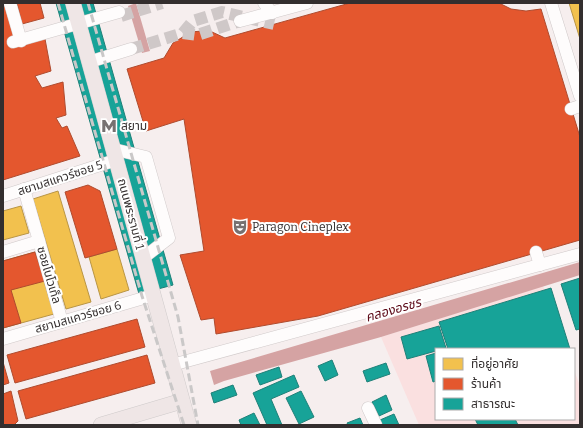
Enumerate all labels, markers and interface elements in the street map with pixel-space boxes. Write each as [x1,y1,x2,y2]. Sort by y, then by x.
metro station icon: สยาม [100,117,118,135]
place label: สยาม [121,119,147,133]
street label: สยามสแควร์ซอย 5 [16,158,104,198]
street label: ถนนพระรามที่ 1 [115,176,149,251]
theatre icon: Paragon Cineplex [231,218,249,236]
place label: Paragon Cineplex [252,220,349,234]
street label: ซอยโนโวเท็ล [34,245,64,305]
water label: คลองอรชร [364,294,424,325]
street label: สยามสแควร์ซอย 6 [33,298,123,336]
legend [435,348,575,420]
text: ที่อยู่อาศัย [471,355,519,371]
text: ร้านค้า [471,377,501,391]
text: สาธารณะ [471,397,515,411]

